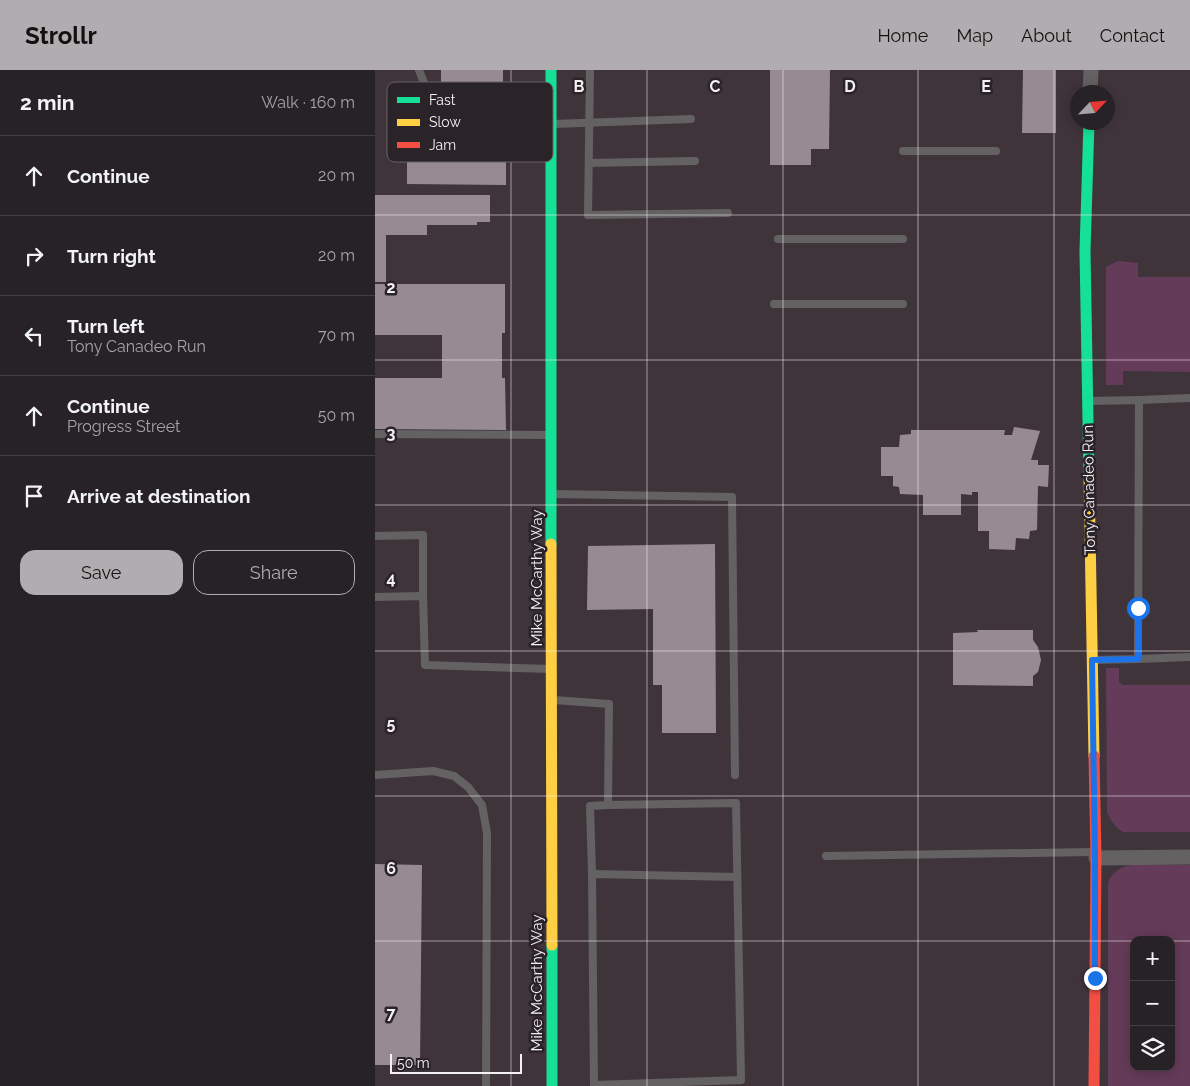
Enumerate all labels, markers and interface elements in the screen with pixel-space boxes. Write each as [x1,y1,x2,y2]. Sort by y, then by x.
text: Strollr [25,21,97,50]
text: Home [877,25,928,46]
text: Map [956,25,993,46]
text: About [1021,25,1072,46]
text: Contact [1100,25,1165,46]
text: B [574,77,585,96]
text: C [710,77,721,96]
text: D [844,77,856,96]
text: E [981,77,991,96]
legend [387,82,553,162]
north arrow [1070,85,1115,130]
text: 2 min [20,90,74,115]
text: Fast [429,92,456,108]
text: Walk · 160 m [261,93,355,112]
text: Slow [429,114,461,130]
text: Jam [429,137,456,153]
icon: ahead [20,162,48,190]
text: Continue [67,165,150,187]
text: 20 m [318,166,355,185]
icon: right [20,242,48,270]
text: Turn right [67,245,156,267]
text: 20 m [318,246,355,265]
text: 2 [386,278,396,297]
text: Turn left [67,315,144,337]
icon: left [20,322,48,350]
text: 70 m [318,326,355,345]
text: Tony Canadeo Run [67,337,206,356]
text: Continue [67,395,150,417]
icon: ahead [20,402,48,430]
text: 50 m [318,406,355,425]
text: Progress Street [67,417,180,436]
text: 3 [387,424,396,443]
street label: Tony Canadeo Run [1079,425,1099,555]
icon: arrive [20,482,48,510]
text: Arrive at destination [67,485,251,507]
street label: Mike McCarthy Way [528,509,546,647]
button: Save [20,550,183,595]
button: Share [193,550,355,595]
text: 4 [386,569,396,588]
route start [1127,597,1150,620]
text: 5 [387,714,396,733]
text: 6 [386,859,396,878]
street label: Mike McCarthy Way [528,914,546,1052]
map controls [1130,936,1175,1071]
button: + [1130,936,1175,981]
route end [1084,967,1107,990]
button: − [1130,981,1175,1026]
text: 7 [387,1004,396,1023]
button: layers [1130,1026,1175,1071]
scale bar [390,1051,523,1074]
text: 50 m [397,1055,430,1071]

